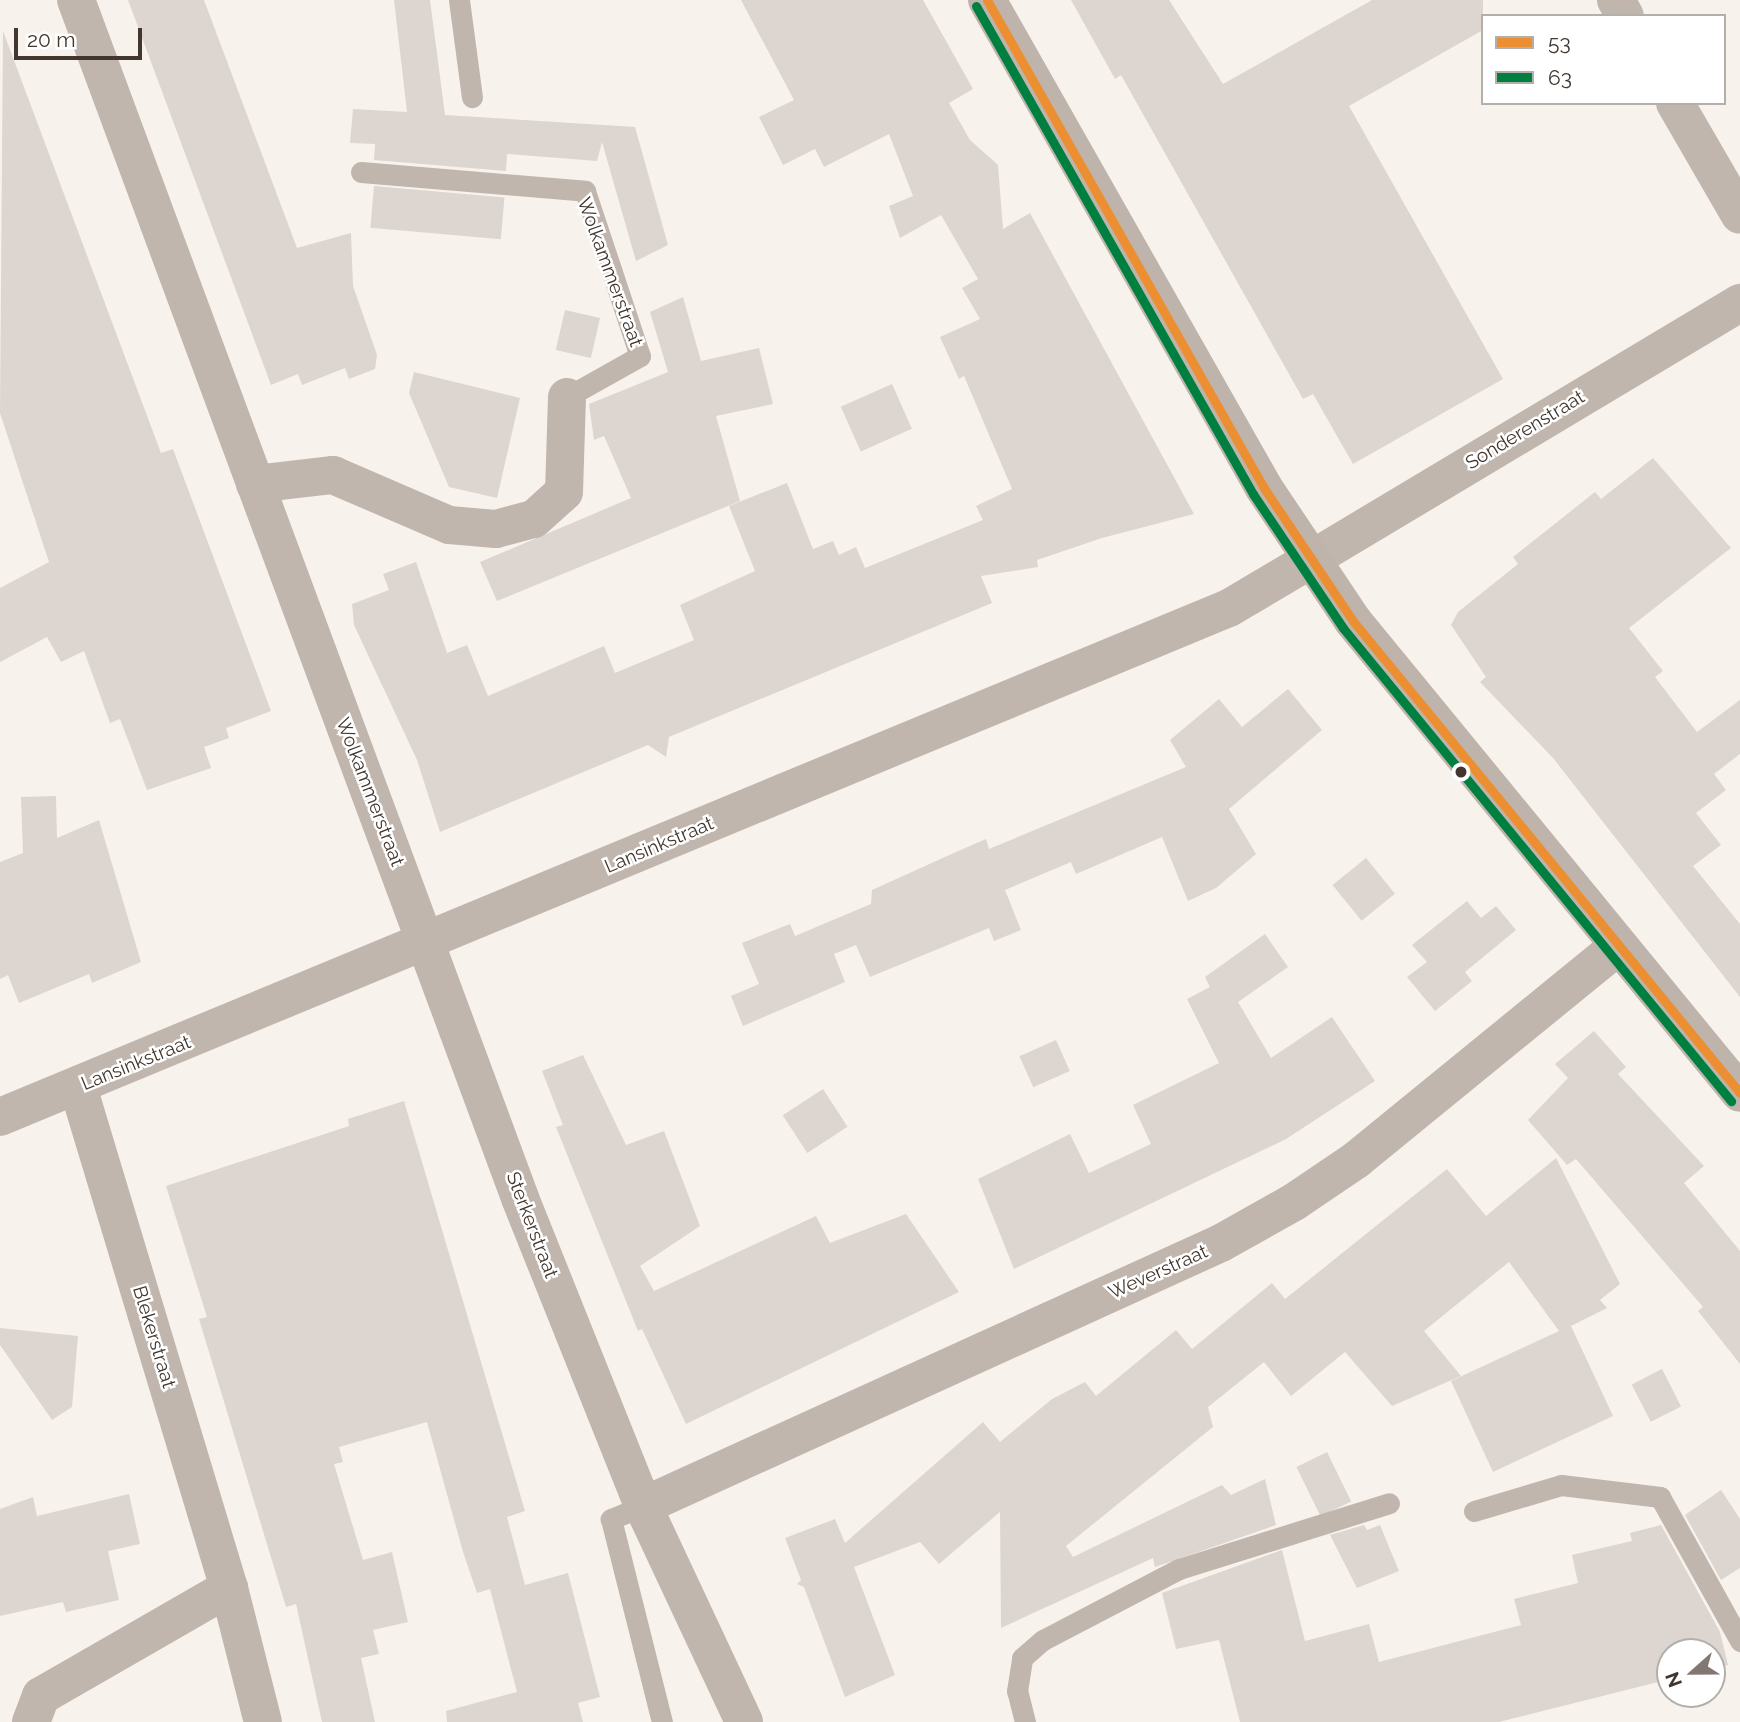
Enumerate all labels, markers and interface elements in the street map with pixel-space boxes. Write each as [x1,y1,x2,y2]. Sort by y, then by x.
scale bar [18,14,145,58]
legend [1481,14,1726,105]
text: 20 m [27,27,75,52]
text: 53 [1548,30,1571,55]
text: 63 [1548,65,1572,90]
street label: Wolkammerstraat [572,194,648,350]
street label: Sonderenstraat [1461,386,1589,474]
street label: Wolkammerstraat [331,714,409,870]
unlabelled marker [1454,765,1468,779]
street label: Lansinkstraat [601,812,717,878]
street label: Lansinkstraat [78,1031,194,1095]
street label: Sterkerstraat [501,1169,563,1281]
street label: Weverstraat [1105,1240,1211,1304]
street label: Blekerstraat [128,1283,180,1391]
north arrow [1656,1638,1726,1708]
text: N [1660,1669,1686,1691]

